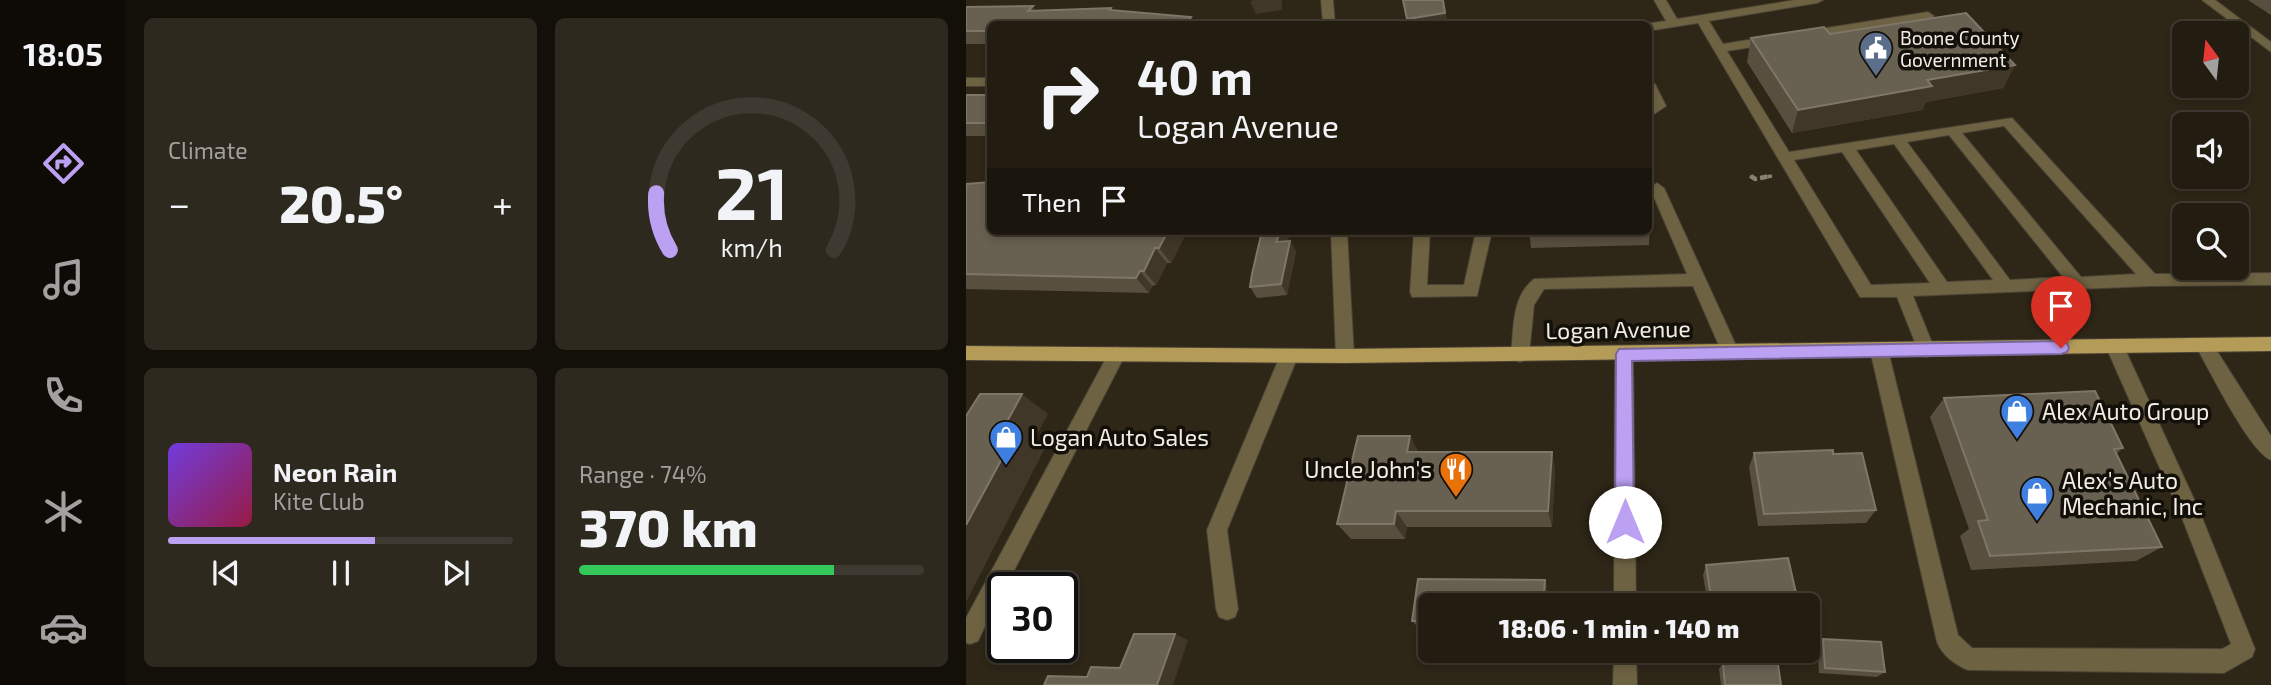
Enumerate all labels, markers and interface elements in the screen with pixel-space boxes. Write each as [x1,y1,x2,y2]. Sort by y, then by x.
north arrow [2172,21,2249,98]
map controls [2172,21,2249,280]
place label: Boone County Government [1900,26,2020,71]
public building icon: Boone County Government [1857,29,1895,78]
text: 18:05 [23,34,103,72]
text: 40 m [1137,46,1253,105]
icon: right [1022,49,1113,140]
text: Logan Avenue [1137,106,1339,144]
button: sound [2172,112,2249,189]
text: Climate [168,136,248,164]
icon: directions [39,139,88,188]
text: 21 [715,147,788,235]
text: 20.5° [279,171,403,233]
text: − [168,180,190,226]
text: + [492,180,513,226]
icon: arrive [1095,182,1133,220]
text: Then [1022,186,1081,217]
button: search [2172,203,2249,280]
text: km/h [720,232,783,262]
icon: music [39,255,88,304]
pin [2031,276,2091,348]
icon: arrive [2042,287,2080,325]
street label: Logan Avenue [1545,314,1691,344]
icon: phone [39,371,88,420]
shop icon: Alex Auto Group [1998,392,2036,441]
place label: Alex Auto Group [2042,397,2209,425]
shop icon: Logan Auto Sales [987,418,1025,467]
place label: Logan Auto Sales [1030,423,1209,451]
restaurant icon: Uncle John's [1437,450,1475,499]
place label: Uncle John's [1304,455,1432,483]
text: Neon Rain [273,456,397,487]
text: Range · 74% [579,460,706,488]
place label: Alex's Auto Mechanic, Inc [2062,466,2203,520]
shop icon: Alex's Auto Mechanic, Inc [2018,474,2056,523]
position arrow [1588,485,1662,559]
icon: climate [39,487,88,536]
text: Kite Club [273,487,365,515]
text: 370 km [579,495,758,557]
icon: previous [207,554,245,592]
icon: pause [322,554,360,592]
icon: next [437,554,475,592]
speed limit sign: 30 [987,572,1078,663]
icon: car [39,603,88,652]
text: 18:06 · 1 min · 140 m [1499,612,1739,643]

